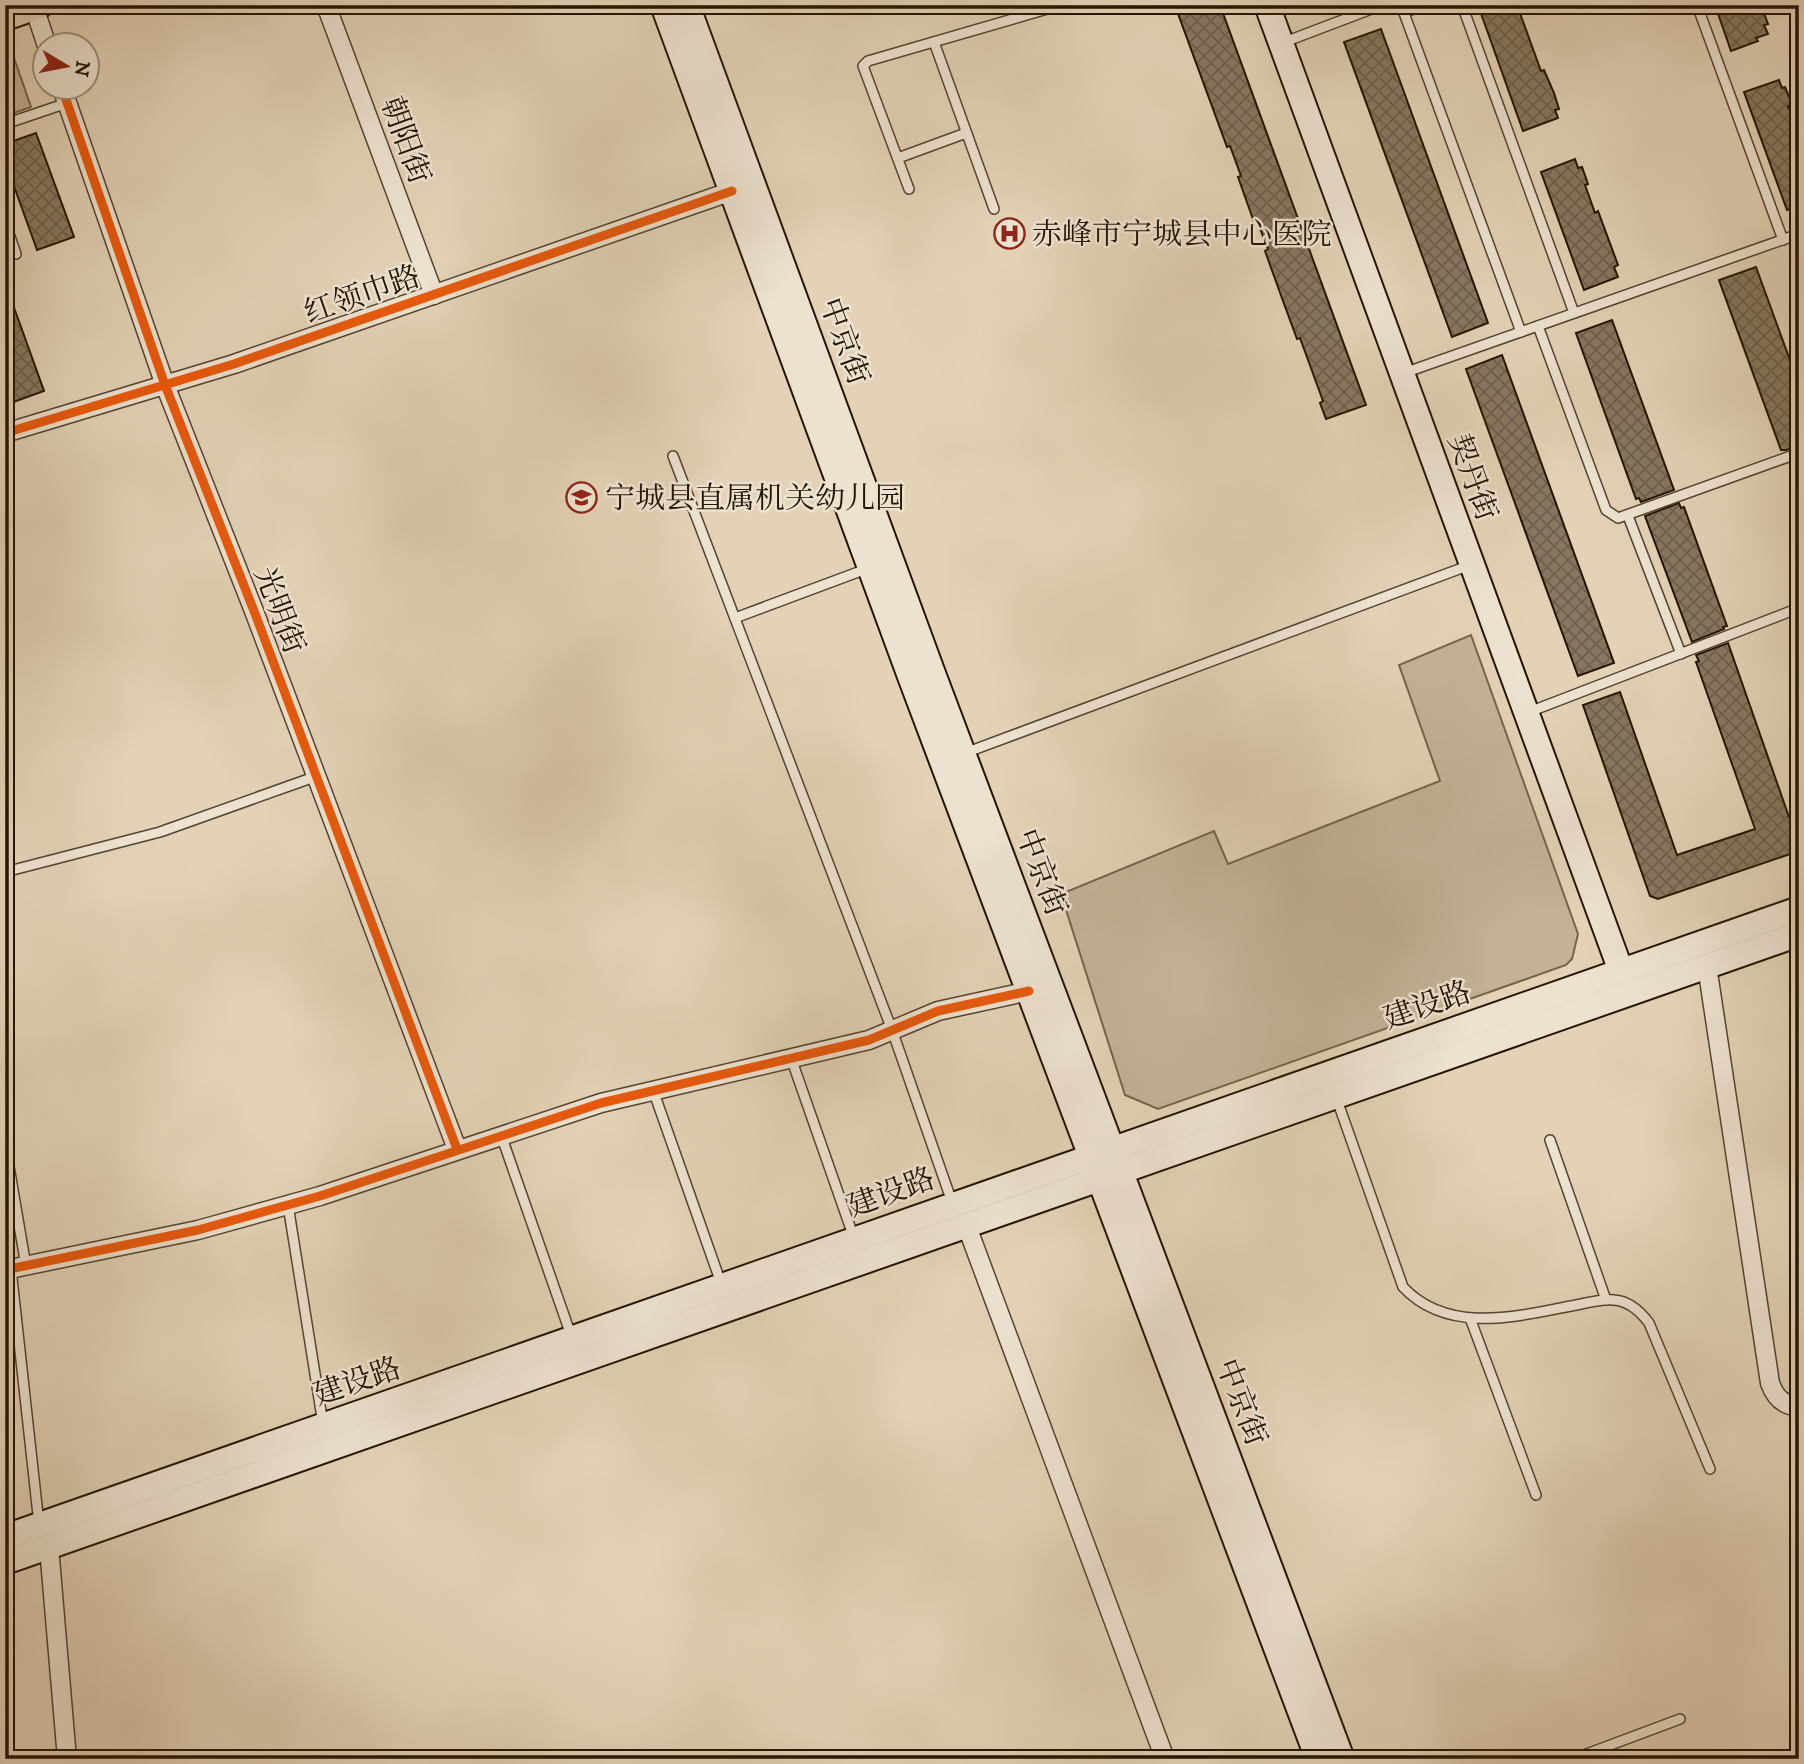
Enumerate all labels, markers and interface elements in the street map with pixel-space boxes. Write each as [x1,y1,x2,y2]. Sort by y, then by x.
north arrow [32,32,102,102]
text: N [69,59,94,79]
street label: 朝阳街 [372,92,437,189]
hospital icon: 赤峰市宁城县中心医院 [992,217,1026,251]
place label: 赤峰市宁城县中心医院 [1032,217,1332,254]
street label: 红领巾路 [300,258,425,332]
street label: 中京街 [811,293,876,390]
street label: 契丹街 [1439,429,1504,526]
school or university icon: 宁城县直属机关幼儿园 [565,481,599,515]
place label: 宁城县直属机关幼儿园 [605,481,905,518]
street label: 光明街 [245,562,312,659]
street label: 中京街 [1007,824,1074,921]
street label: 建设路 [1379,974,1476,1039]
street label: 建设路 [843,1161,940,1226]
street label: 建设路 [309,1350,406,1415]
street label: 中京街 [1207,1354,1274,1451]

